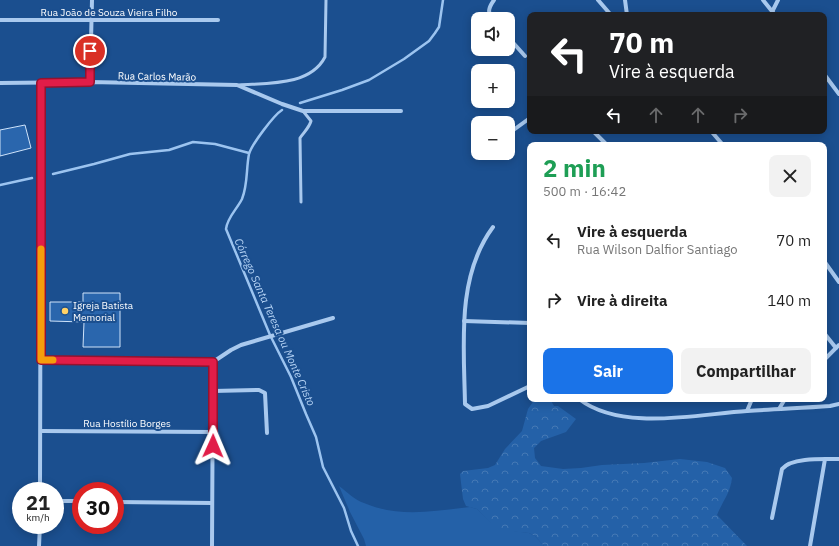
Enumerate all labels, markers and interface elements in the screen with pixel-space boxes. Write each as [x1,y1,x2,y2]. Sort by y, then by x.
street label: Rua João de Souza Vieira Filho [41,6,178,19]
map controls [471,12,515,160]
button: sound [471,12,515,56]
text: 70 m [609,24,674,61]
icon: left [543,28,595,80]
pin [73,34,107,68]
icon: arrive [79,40,101,62]
text: Vire à esquerda [609,60,735,83]
button: + [471,64,515,108]
street label: Rua Carlos Marão [118,69,197,84]
icon: left [603,104,625,126]
icon: ahead [645,104,667,126]
icon: ahead [687,104,709,126]
icon: right [729,104,751,126]
button: − [471,116,515,160]
text: 2 min [543,152,606,184]
button: close [769,155,811,197]
text: 500 m · 16:42 [543,183,626,200]
text: Vire à esquerda [577,222,687,241]
icon: left [543,229,565,251]
text: 70 m [776,231,811,250]
water label: Córrego Santa Teresa ou Monte Cristo [232,236,318,408]
text: Rua Wilson Dalfior Santiago [577,241,738,258]
icon: right [543,289,565,311]
text: Vire à direita [577,291,667,310]
text: 140 m [767,291,811,310]
place label: Igreja Batista Memorial [73,299,134,324]
marker: Igreja Batista Memorial [60,306,70,316]
button: Sair [543,348,673,394]
button: Compartilhar [681,348,811,394]
street label: Rua Hostílio Borges [83,417,171,430]
position arrow [192,425,234,467]
speed limit sign: 30 [72,482,124,534]
text: 21 [26,489,50,516]
text: km/h [26,511,50,524]

